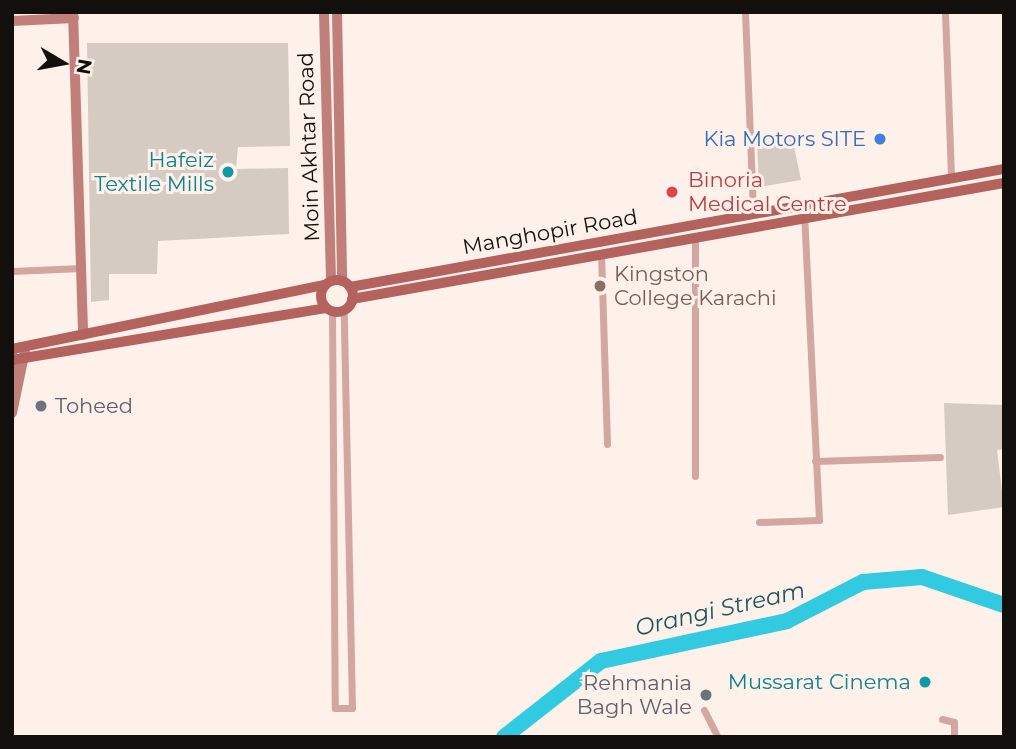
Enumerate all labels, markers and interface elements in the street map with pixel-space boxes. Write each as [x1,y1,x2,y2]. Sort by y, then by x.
north arrow [28,28,98,98]
street label: Moin Akhtar Road [293,52,325,242]
text: N [72,57,97,76]
place label: Kia Motors SITE [704,126,866,152]
marker: Kia Motors SITE [872,131,888,147]
place label: Hafeiz Textile Mills [94,147,214,197]
marker: Hafeiz Textile Mills [220,164,236,180]
place label: Binoria Medical Centre [688,167,847,217]
marker: Binoria Medical Centre [662,182,682,202]
street label: Manghopir Road [461,204,639,260]
place label: Kingston College Karachi [614,261,777,311]
marker: Kingston College Karachi [592,278,608,294]
place label: Toheed [55,393,133,419]
marker: Toheed [33,398,49,414]
water label: Orangi Stream [632,576,808,642]
place label: Mussarat Cinema [728,669,911,695]
place label: Rehmania Bagh Wale [577,670,692,720]
marker: Mussarat Cinema [917,674,933,690]
marker: Rehmania Bagh Wale [698,687,714,703]

